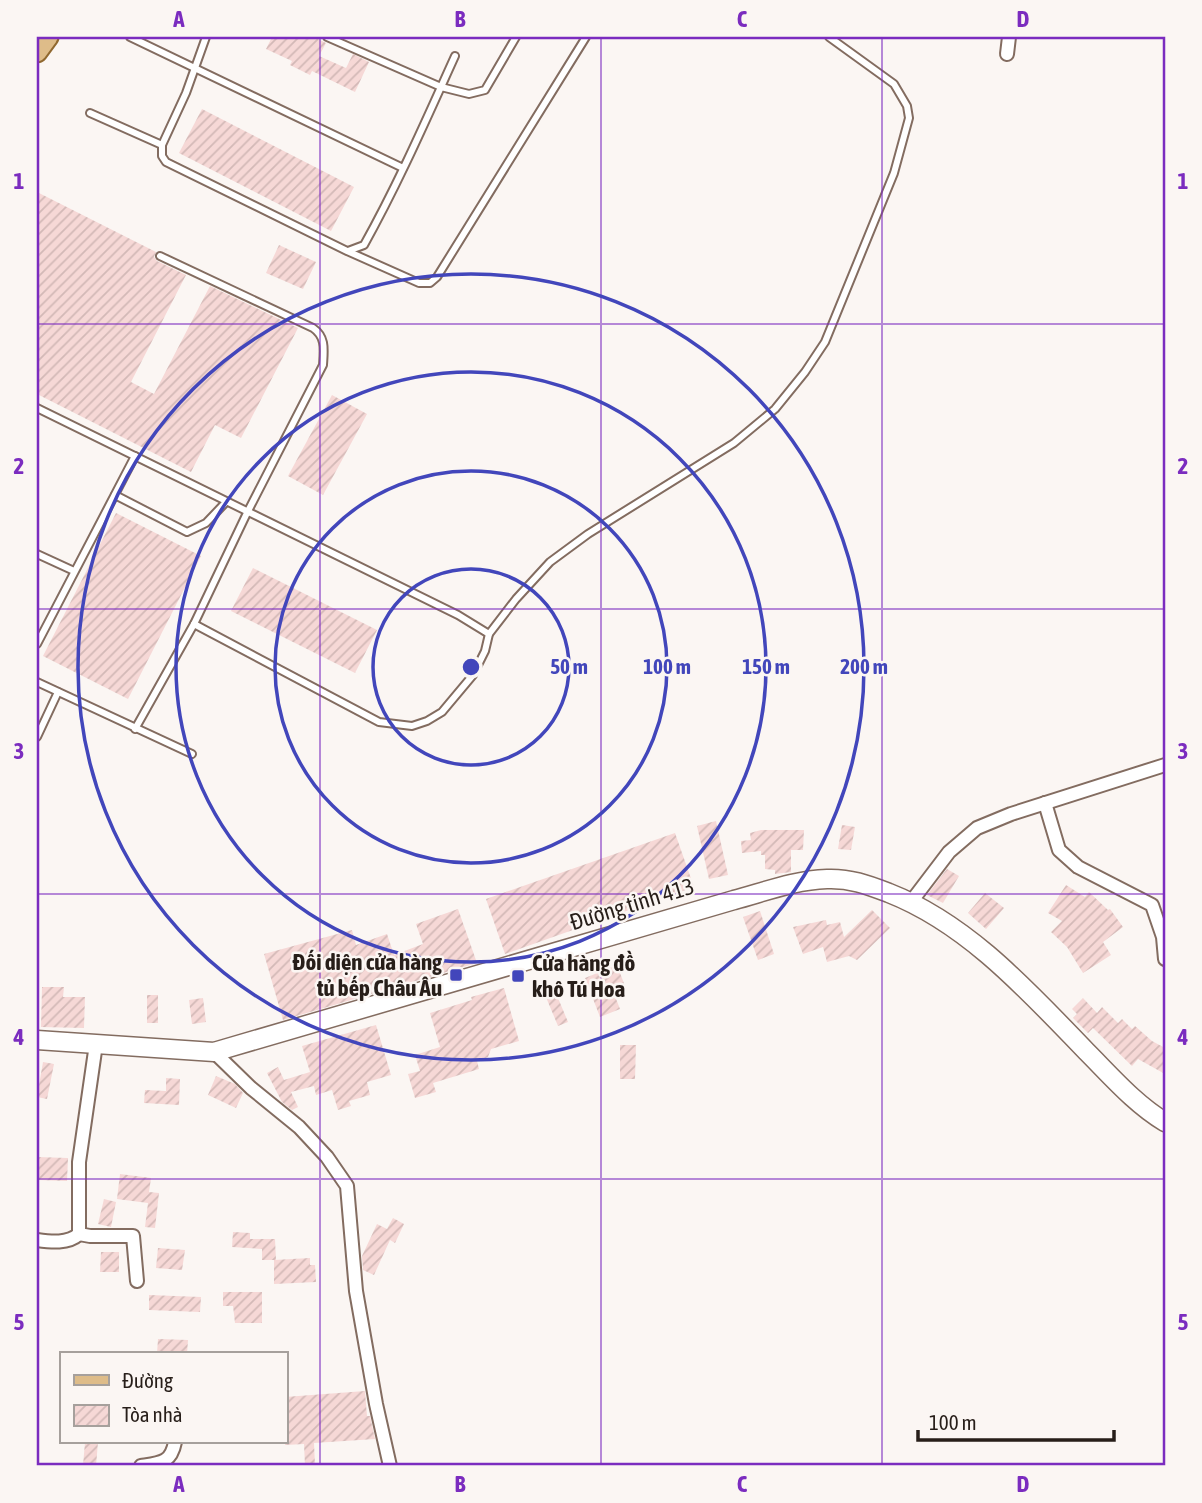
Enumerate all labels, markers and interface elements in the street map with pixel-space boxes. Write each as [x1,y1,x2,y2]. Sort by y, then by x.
text: A [172,6,185,32]
text: B [455,6,466,32]
text: C [737,6,748,32]
text: D [1017,6,1030,32]
text: 1 [14,168,25,194]
text: 1 [1178,168,1189,194]
text: 2 [14,453,24,479]
text: 2 [1178,453,1188,479]
text: 50 m [550,654,588,678]
text: 100 m [643,654,691,678]
text: 150 m [742,654,790,678]
text: 200 m [840,654,888,678]
centre of rings [459,655,483,679]
text: 3 [14,738,24,764]
text: 3 [1178,738,1188,764]
street label: Đường tỉnh 413 [567,873,697,935]
place label: Đối diện cửa hàng tủ bếp Châu Âu [293,949,442,1001]
place label: Cửa hàng đồ khô Tú Hoa [532,950,635,1002]
marker: Đối diện cửa hàng tủ bếp Châu Âu [448,967,464,983]
marker: Cửa hàng đồ khô Tú Hoa [510,968,526,984]
text: 4 [13,1024,25,1050]
text: 4 [1177,1024,1189,1050]
text: 5 [14,1309,25,1335]
text: 5 [1178,1309,1189,1335]
legend [60,1352,287,1444]
text: Đường [122,1368,173,1392]
scale bar [918,1398,1114,1442]
text: Tòa nhà [122,1402,183,1426]
text: 100 m [929,1410,977,1434]
text: A [172,1471,185,1497]
text: B [455,1471,466,1497]
text: C [737,1471,748,1497]
text: D [1017,1471,1030,1497]

